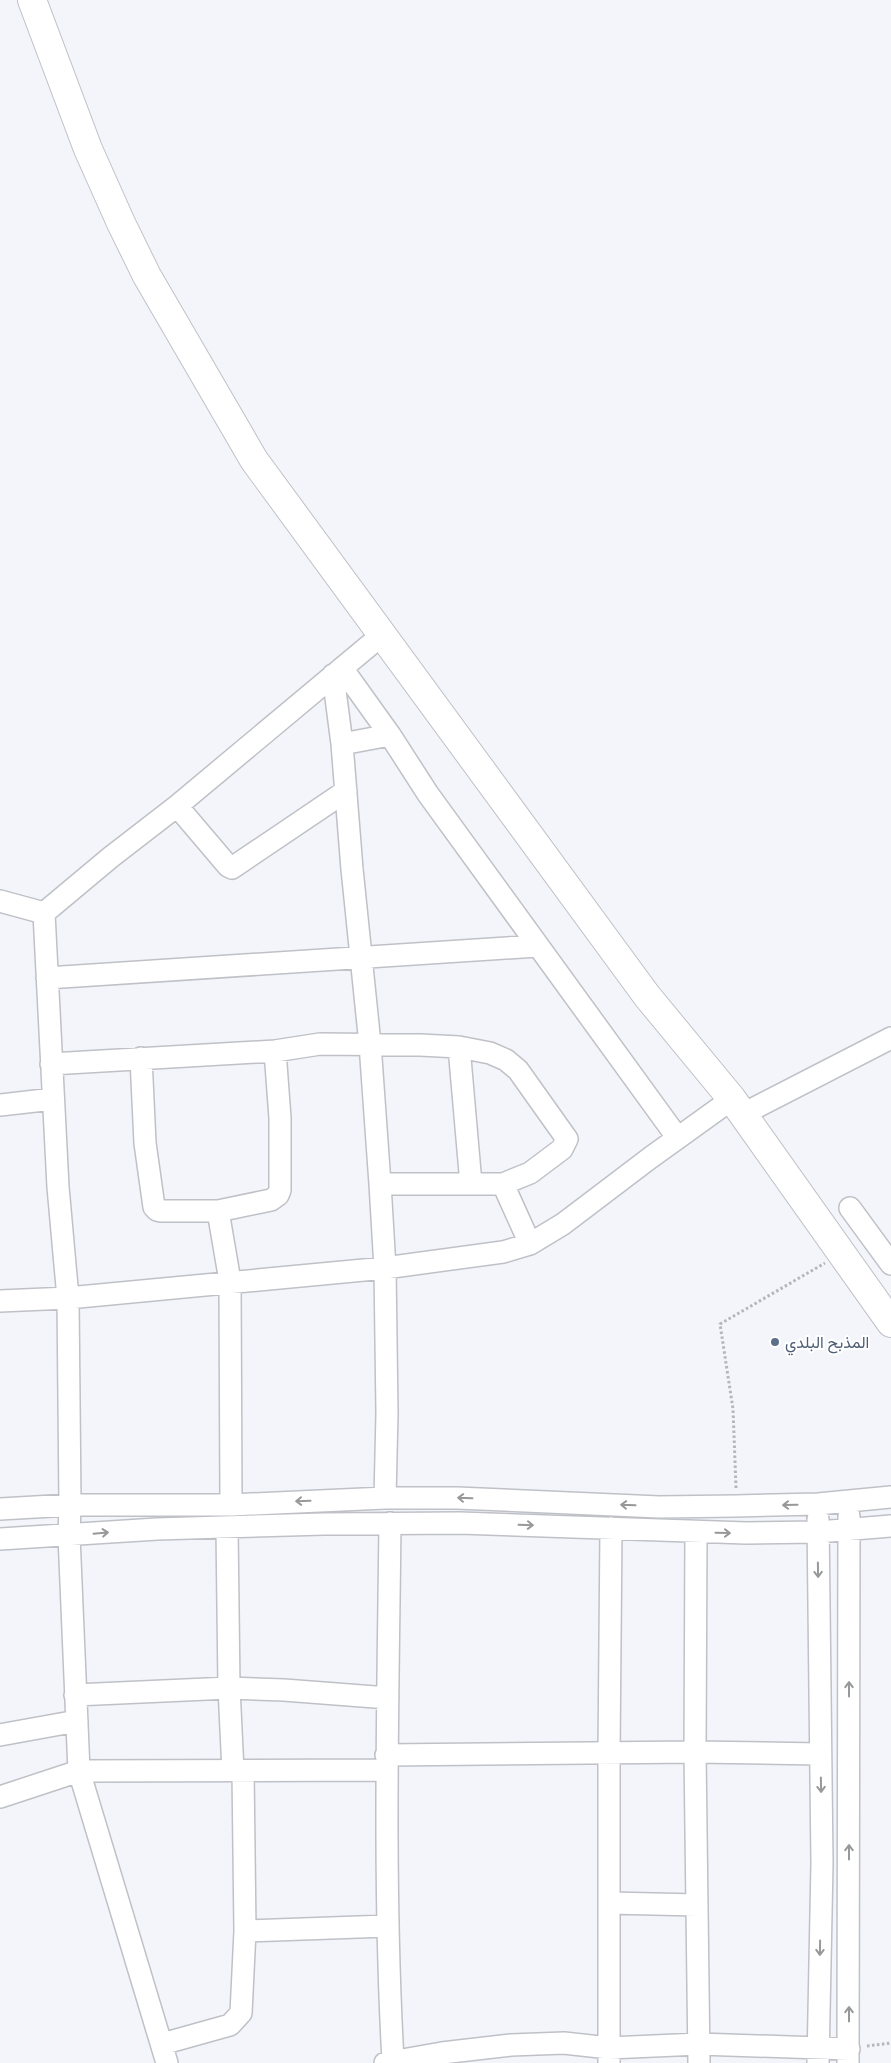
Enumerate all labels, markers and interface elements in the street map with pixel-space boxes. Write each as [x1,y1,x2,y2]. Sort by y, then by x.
place label: المذبح البلدي [785,1333,869,1356]
marker: المذبح البلدي [769,1336,781,1348]
one-way arrow [458,1494,474,1503]
one-way arrow [295,1497,311,1506]
one-way arrow [782,1500,798,1510]
one-way arrow [620,1501,636,1510]
one-way arrow [517,1520,533,1530]
one-way arrow [714,1528,731,1538]
one-way arrow [93,1529,109,1538]
one-way arrow [813,1562,823,1578]
one-way arrow [844,1682,854,1698]
one-way arrow [816,1777,826,1793]
one-way arrow [844,1844,854,1860]
one-way arrow [815,1940,824,1956]
one-way arrow [844,2007,854,2023]

